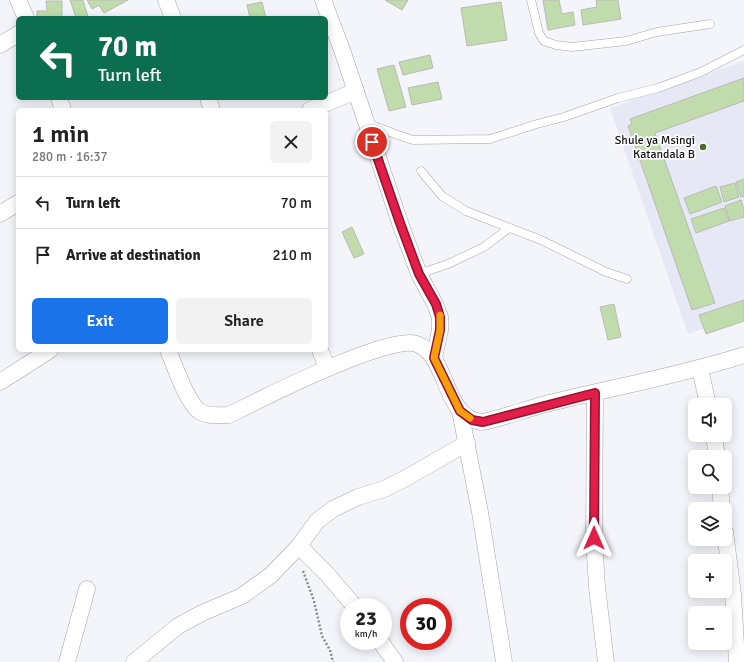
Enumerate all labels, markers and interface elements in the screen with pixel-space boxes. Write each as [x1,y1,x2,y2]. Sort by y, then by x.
text: 70 m [98,30,157,64]
icon: left [32,32,84,84]
text: Turn left [98,64,161,86]
text: 1 min [32,119,89,149]
button: close [270,121,312,163]
pin [355,125,389,159]
icon: arrive [361,131,383,153]
place label: Shule ya Msingi Katandala B [615,133,695,162]
marker: Shule ya Msingi Katandala B [698,142,708,152]
text: 280 m · 16:37 [32,149,108,165]
icon: left [32,192,54,214]
text: Turn left [66,194,120,212]
text: 70 m [281,194,312,212]
icon: arrive [32,244,54,266]
text: Arrive at destination [66,246,201,264]
text: 210 m [272,246,312,264]
button: Exit [32,298,168,344]
button: Share [176,298,312,344]
map controls [688,398,732,650]
button: sound [688,398,732,442]
button: search [688,450,732,494]
button: layers [688,502,732,546]
position arrow [573,517,615,559]
button: + [688,554,732,598]
speed limit sign: 30 [400,598,452,650]
text: 23 [355,606,377,631]
button: − [688,606,732,650]
text: km/h [355,628,377,640]

